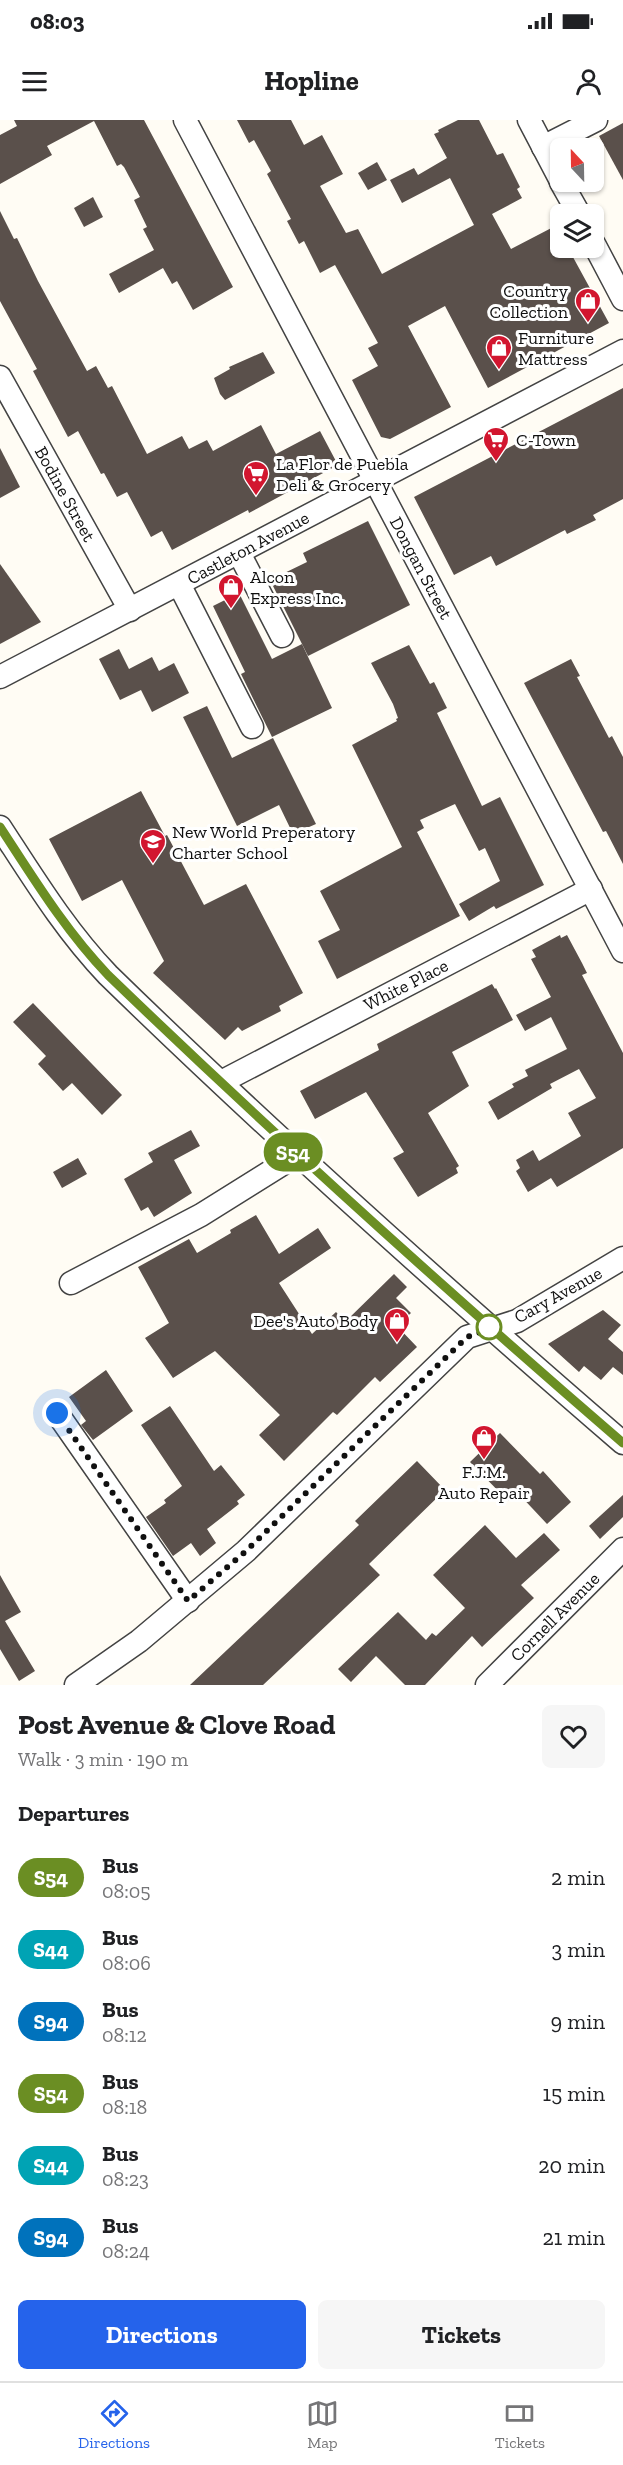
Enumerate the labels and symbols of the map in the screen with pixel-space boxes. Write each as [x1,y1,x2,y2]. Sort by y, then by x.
north arrow [550,138,604,192]
place label: Country Collection [490,280,569,323]
shop icon: Country Collection [573,286,603,324]
place label: Furniture Mattress [518,327,594,370]
shop icon: Furniture Mattress [484,333,514,371]
supermarket icon: C-Town [481,425,511,463]
place label: C-Town [516,429,576,451]
street label: Bodine Street [30,443,100,546]
place label: La Flor de Puebla Deli & Grocery [276,453,409,496]
supermarket icon: La Flor de Puebla Deli & Grocery [241,459,271,497]
street label: Castleton Avenue [183,507,313,589]
street label: Dongan Street [385,513,457,623]
place label: Alcon Express Inc. [250,566,344,609]
shop icon: Alcon Express Inc. [216,572,246,610]
place label: New World Preperatory Charter School [172,821,356,864]
school or university icon: New World Preperatory Charter School [138,827,168,865]
street label: White Place [360,954,452,1016]
line badge: S54 [258,1132,328,1172]
street label: Cary Avenue [510,1262,606,1328]
shop icon: Dee's Auto Body [382,1306,412,1344]
place label: Dee's Auto Body [253,1310,379,1332]
unlabelled marker [476,1314,502,1340]
your location [42,1398,72,1428]
shop icon: F.J.M. Auto Repair [469,1423,499,1461]
place label: F.J.M. Auto Repair [438,1461,530,1504]
street label: Cornell Avenue [506,1568,604,1666]

